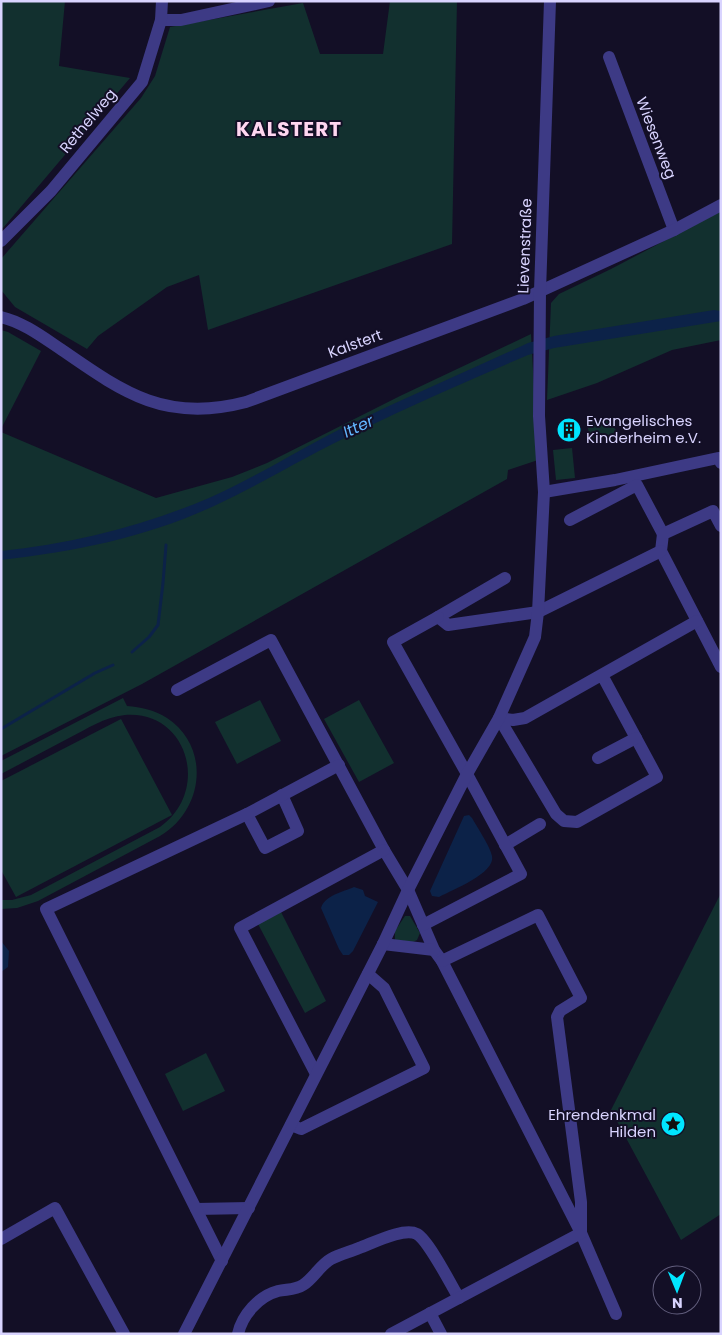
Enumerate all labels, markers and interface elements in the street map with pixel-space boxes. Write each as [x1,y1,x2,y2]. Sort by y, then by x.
street label: Rethelweg [54,84,121,157]
street label: Wiesenweg [631,94,682,182]
district label: KALSTERT [236,115,342,143]
street label: Lievenstraße [512,198,537,294]
street label: Kalstert [325,324,385,363]
water label: Itter [339,409,378,444]
place label: Evangelisches Kinderheim e.V. [586,410,701,448]
building icon: Evangelisches Kinderheim e.V. [556,417,582,443]
place label: Ehrendenkmal Hilden [548,1104,656,1142]
place icon: Ehrendenkmal Hilden [660,1111,686,1137]
north arrow [652,1265,702,1315]
text: N [672,1293,683,1313]

